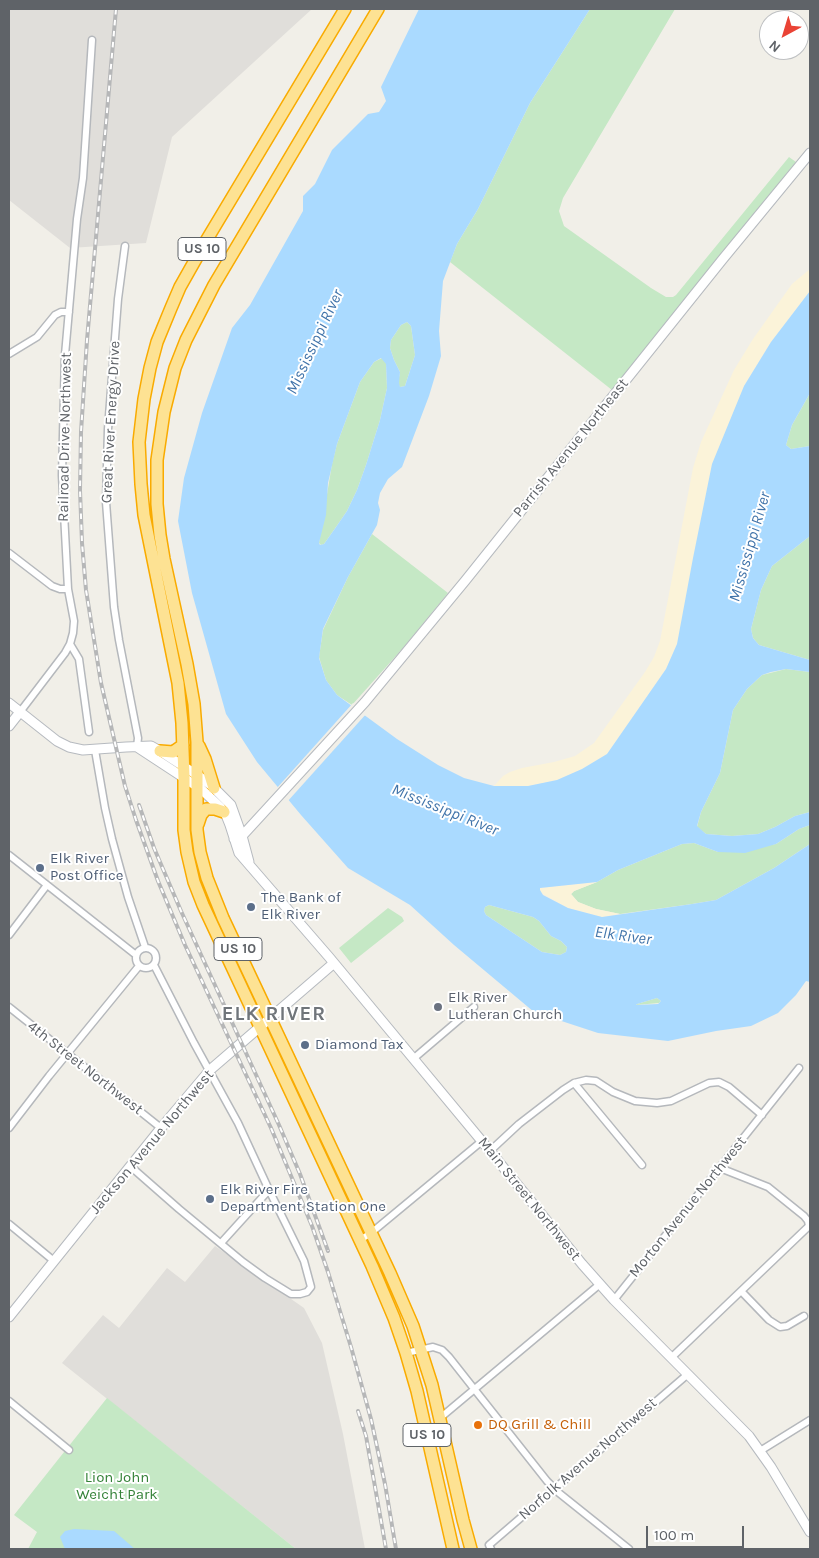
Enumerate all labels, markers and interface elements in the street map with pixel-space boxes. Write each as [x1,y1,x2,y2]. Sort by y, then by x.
north arrow [759,10,809,60]
text: N [766,37,784,56]
road number: US 10 [178,238,226,260]
water label: Mississippi River [282,287,348,397]
street label: Great River Energy Drive [98,340,124,504]
street label: Railroad Drive Northwest [55,352,75,522]
street label: Parrish Avenue Northeast [509,375,633,521]
water label: Mississippi River [725,490,775,604]
water label: Mississippi River [389,780,501,840]
place label: Elk River Post Office [50,850,123,885]
marker: Elk River Post Office [34,862,46,874]
place label: The Bank of Elk River [261,889,341,924]
marker: The Bank of Elk River [245,901,257,913]
water label: Elk River [593,923,653,949]
road number: US 10 [214,938,262,961]
place label: Elk River Lutheran Church [448,989,562,1024]
marker: Elk River Lutheran Church [432,1001,444,1013]
district label: ELK RIVER [221,1002,327,1026]
street label: 4th Street Northwest [23,1017,147,1119]
place label: Diamond Tax [315,1036,403,1054]
marker: Diamond Tax [299,1039,311,1051]
street label: Jackson Avenue Northwest [86,1066,218,1218]
street label: Morton Avenue Northwest [626,1133,750,1281]
street label: Main Street Northwest [474,1134,584,1264]
place label: Elk River Fire Department Station One [220,1181,386,1216]
marker: Elk River Fire Department Station One [204,1193,216,1205]
street label: Norfolk Avenue Northwest [515,1394,661,1524]
place label: DQ Grill & Chill [488,1416,591,1434]
marker: DQ Grill & Chill [472,1419,484,1431]
road number: US 10 [403,1424,451,1446]
park label: Lion John Weicht Park [76,1469,158,1504]
scale bar [649,1516,746,1548]
text: 100 m [654,1526,694,1544]

